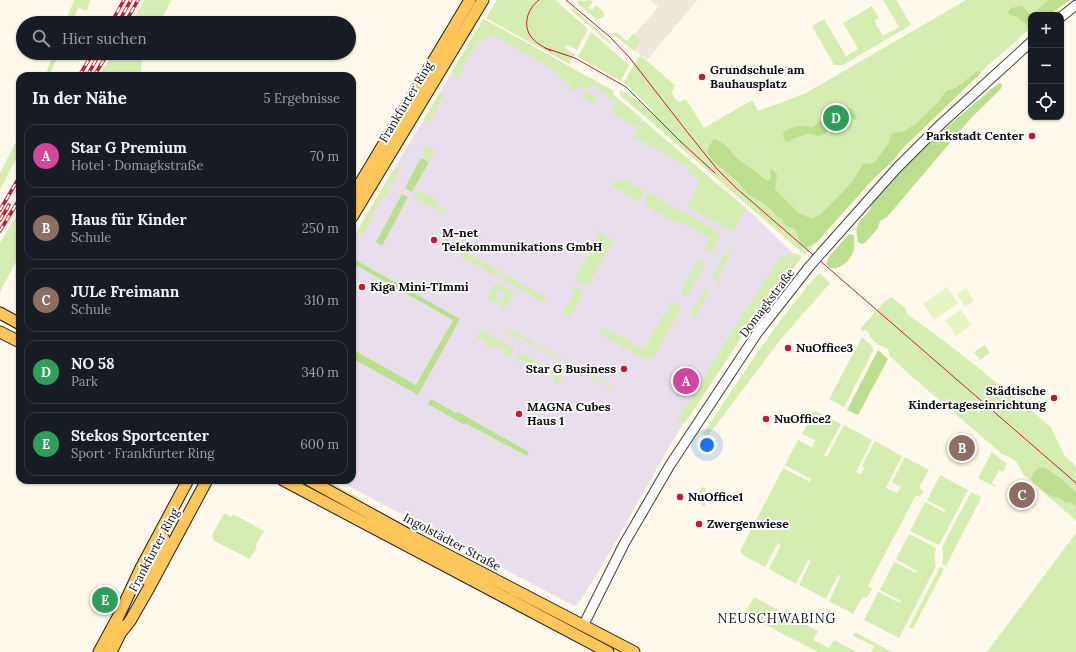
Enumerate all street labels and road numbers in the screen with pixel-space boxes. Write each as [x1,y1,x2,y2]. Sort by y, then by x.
street label: Frankfurter Ring [375,58,436,145]
street label: Domagkstraße [736,265,798,340]
street label: Frankfurter Ring [125,505,182,594]
street label: Ingolstädter Straße [401,509,504,574]

